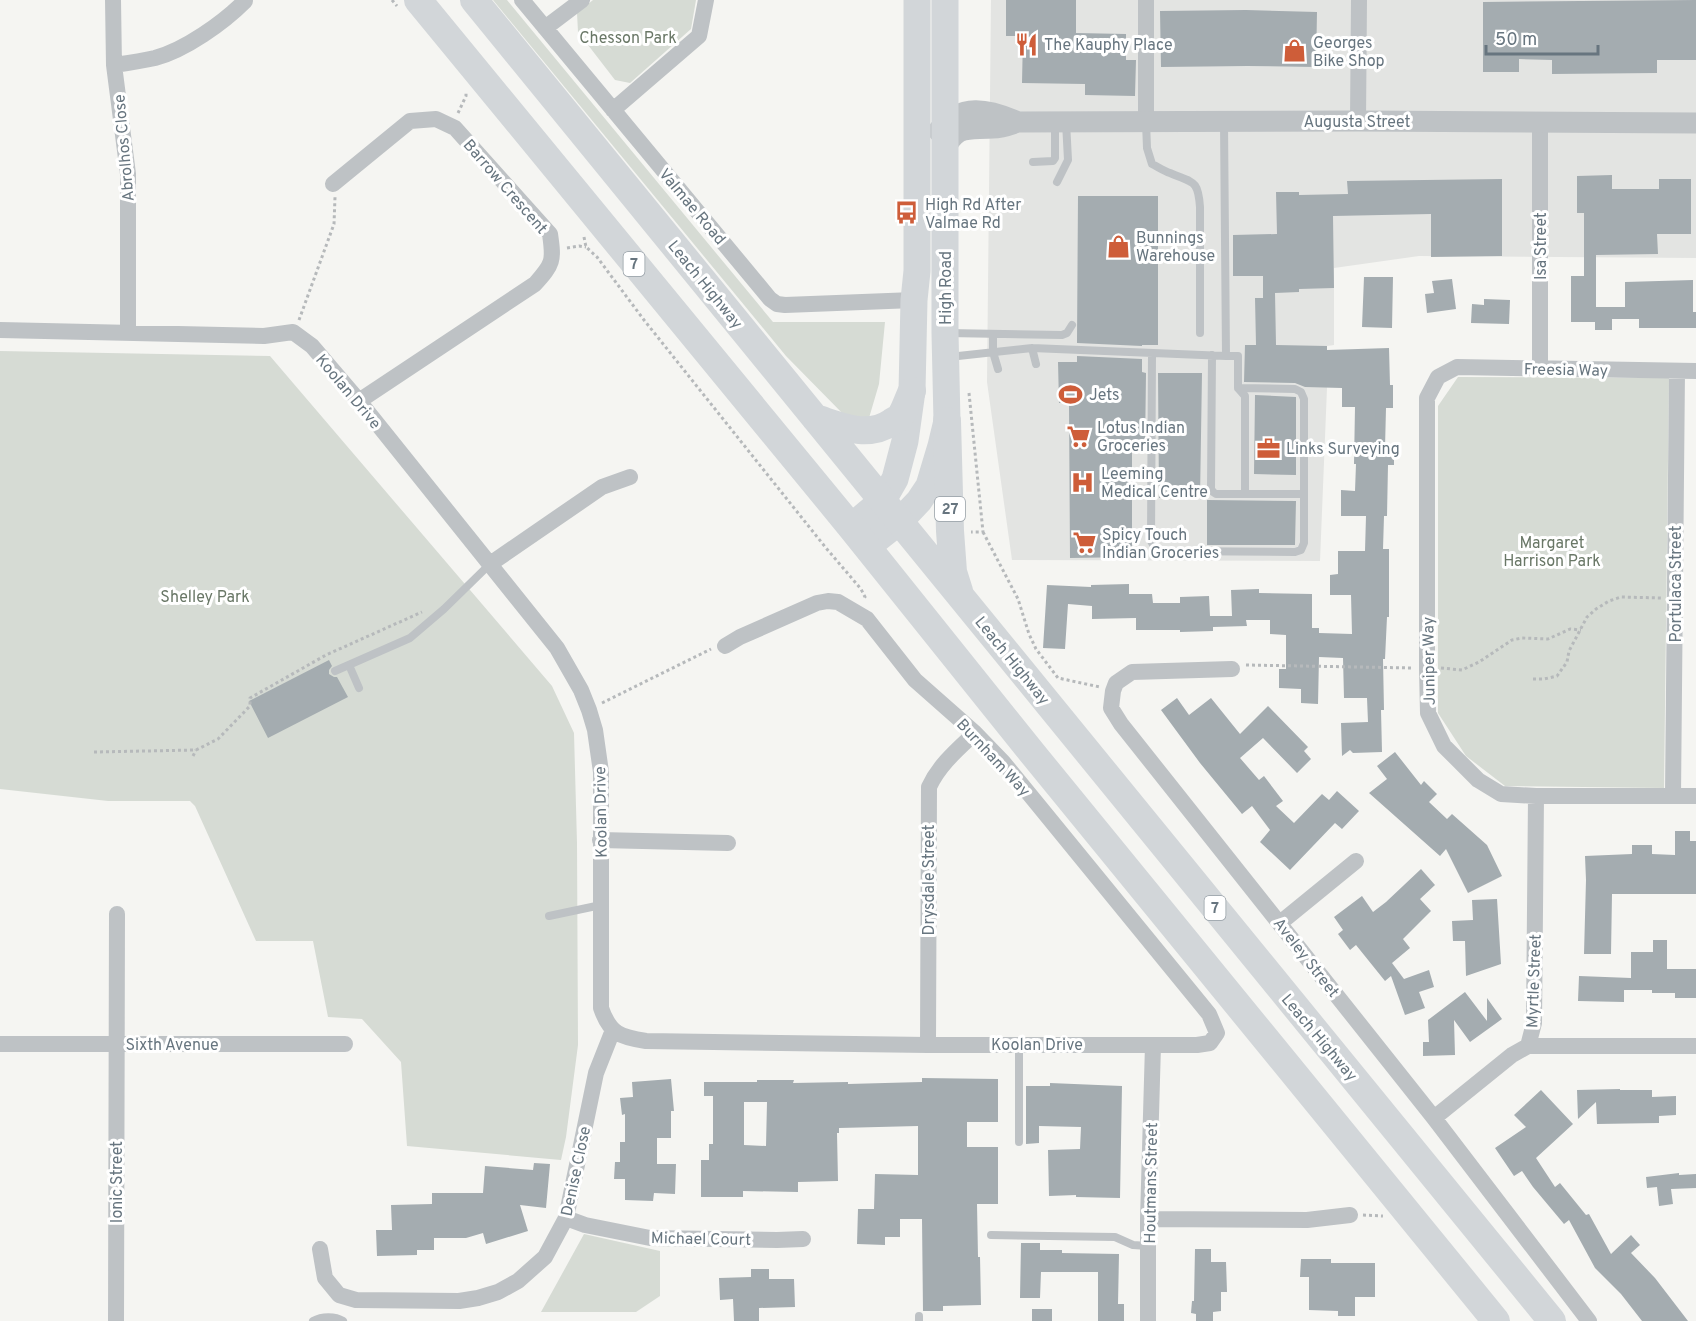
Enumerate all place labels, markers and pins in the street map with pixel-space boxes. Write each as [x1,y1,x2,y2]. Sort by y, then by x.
restaurant icon: The Kauphy Place [1013,31,1039,57]
place label: Georges Bike Shop [1313,34,1385,72]
place label: The Kauphy Place [1044,36,1173,56]
shop icon: Georges Bike Shop [1282,38,1308,64]
place label: High Rd After Valmae Rd [925,196,1021,234]
bus stop icon: High Rd After Valmae Rd [894,200,920,226]
place label: Bunnings Warehouse [1136,229,1215,267]
shop icon: Bunnings Warehouse [1105,233,1131,259]
sports icon: Jets [1058,381,1084,407]
place label: Jets [1089,386,1120,406]
place label: Lotus Indian Groceries [1097,419,1185,457]
supermarket icon: Lotus Indian Groceries [1066,423,1092,449]
office icon: Links Surveying [1255,435,1281,461]
place label: Links Surveying [1286,440,1400,460]
place label: Leeming Medical Centre [1101,465,1208,503]
hospital icon: Leeming Medical Centre [1070,469,1096,495]
place label: Spicy Touch Indian Groceries [1102,526,1219,564]
supermarket icon: Spicy Touch Indian Groceries [1071,530,1097,556]

